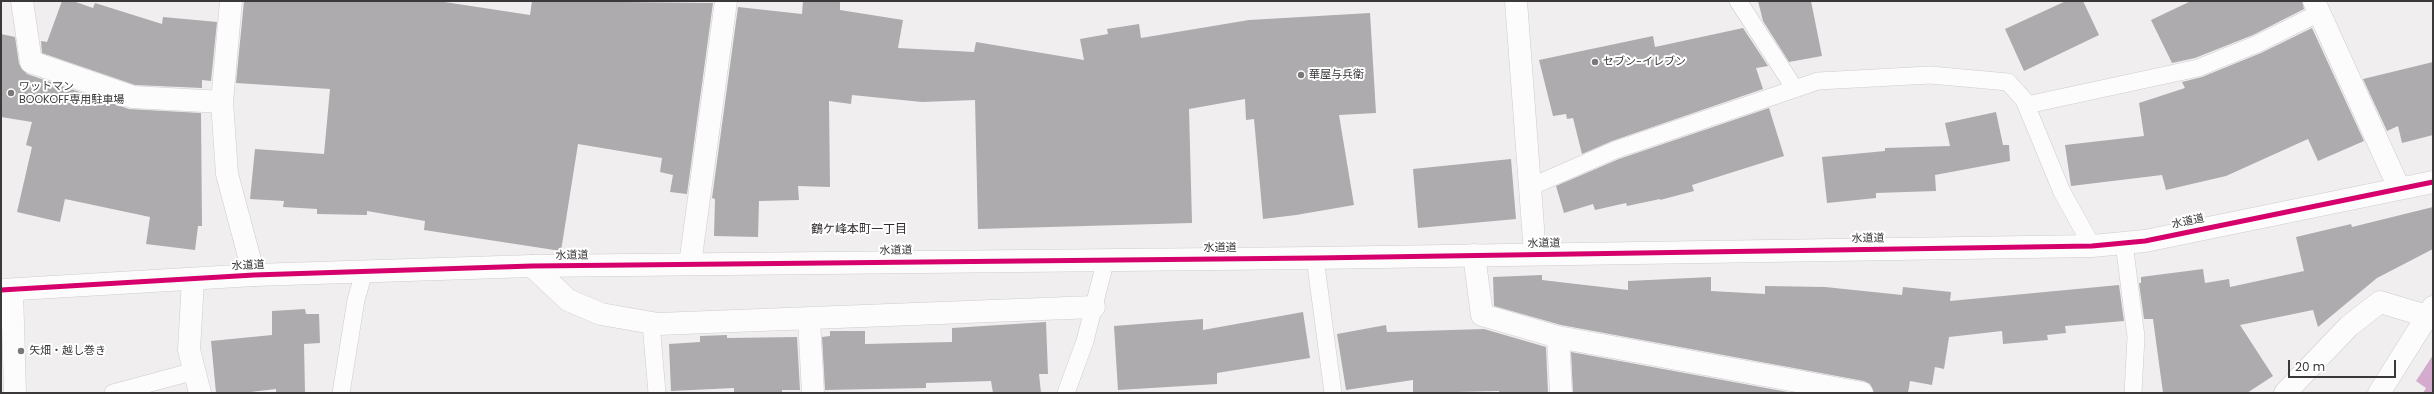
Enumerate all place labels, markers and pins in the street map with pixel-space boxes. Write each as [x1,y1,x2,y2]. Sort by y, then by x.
place label: セブン-イレブン [1603,55,1686,69]
marker: セブン-イレブン [1590,57,1600,67]
place label: 華屋与兵衛 [1309,68,1364,82]
marker: 華屋与兵衛 [1296,70,1306,80]
place label: ワットマン BOOKOFF専用駐車場 [19,80,124,106]
marker: ワットマン BOOKOFF専用駐車場 [6,88,16,98]
place label: 矢畑・越し巻き [29,344,106,358]
marker: 矢畑・越し巻き [16,346,26,356]

